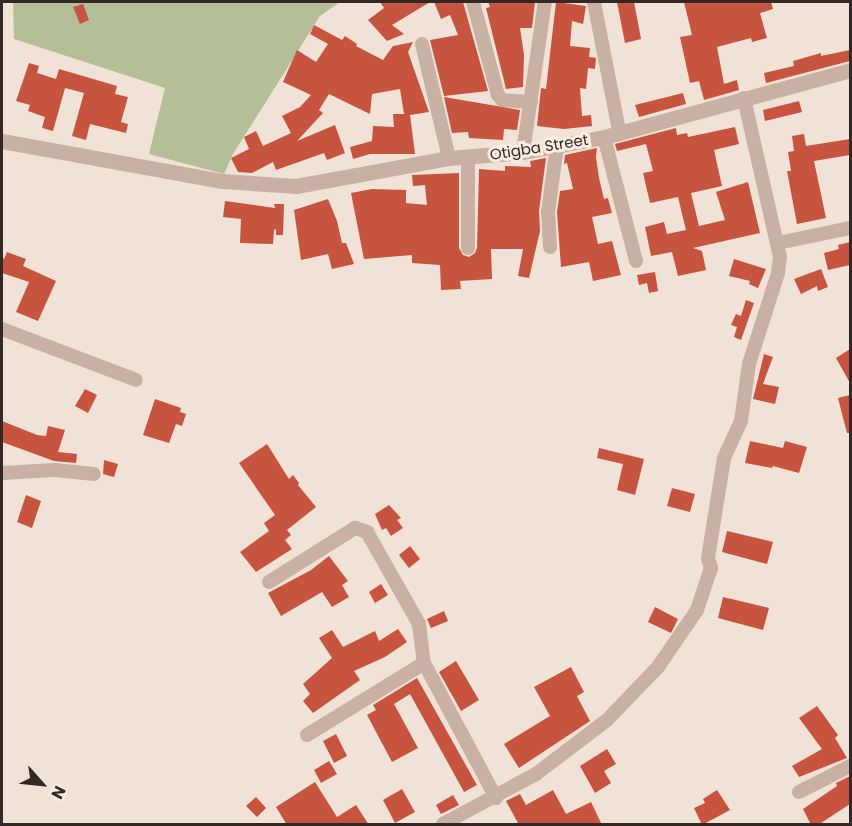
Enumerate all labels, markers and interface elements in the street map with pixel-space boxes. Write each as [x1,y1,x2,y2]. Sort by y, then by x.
street label: Otigba Street [489,130,589,164]
north arrow [12,754,72,814]
text: N [46,782,71,803]

